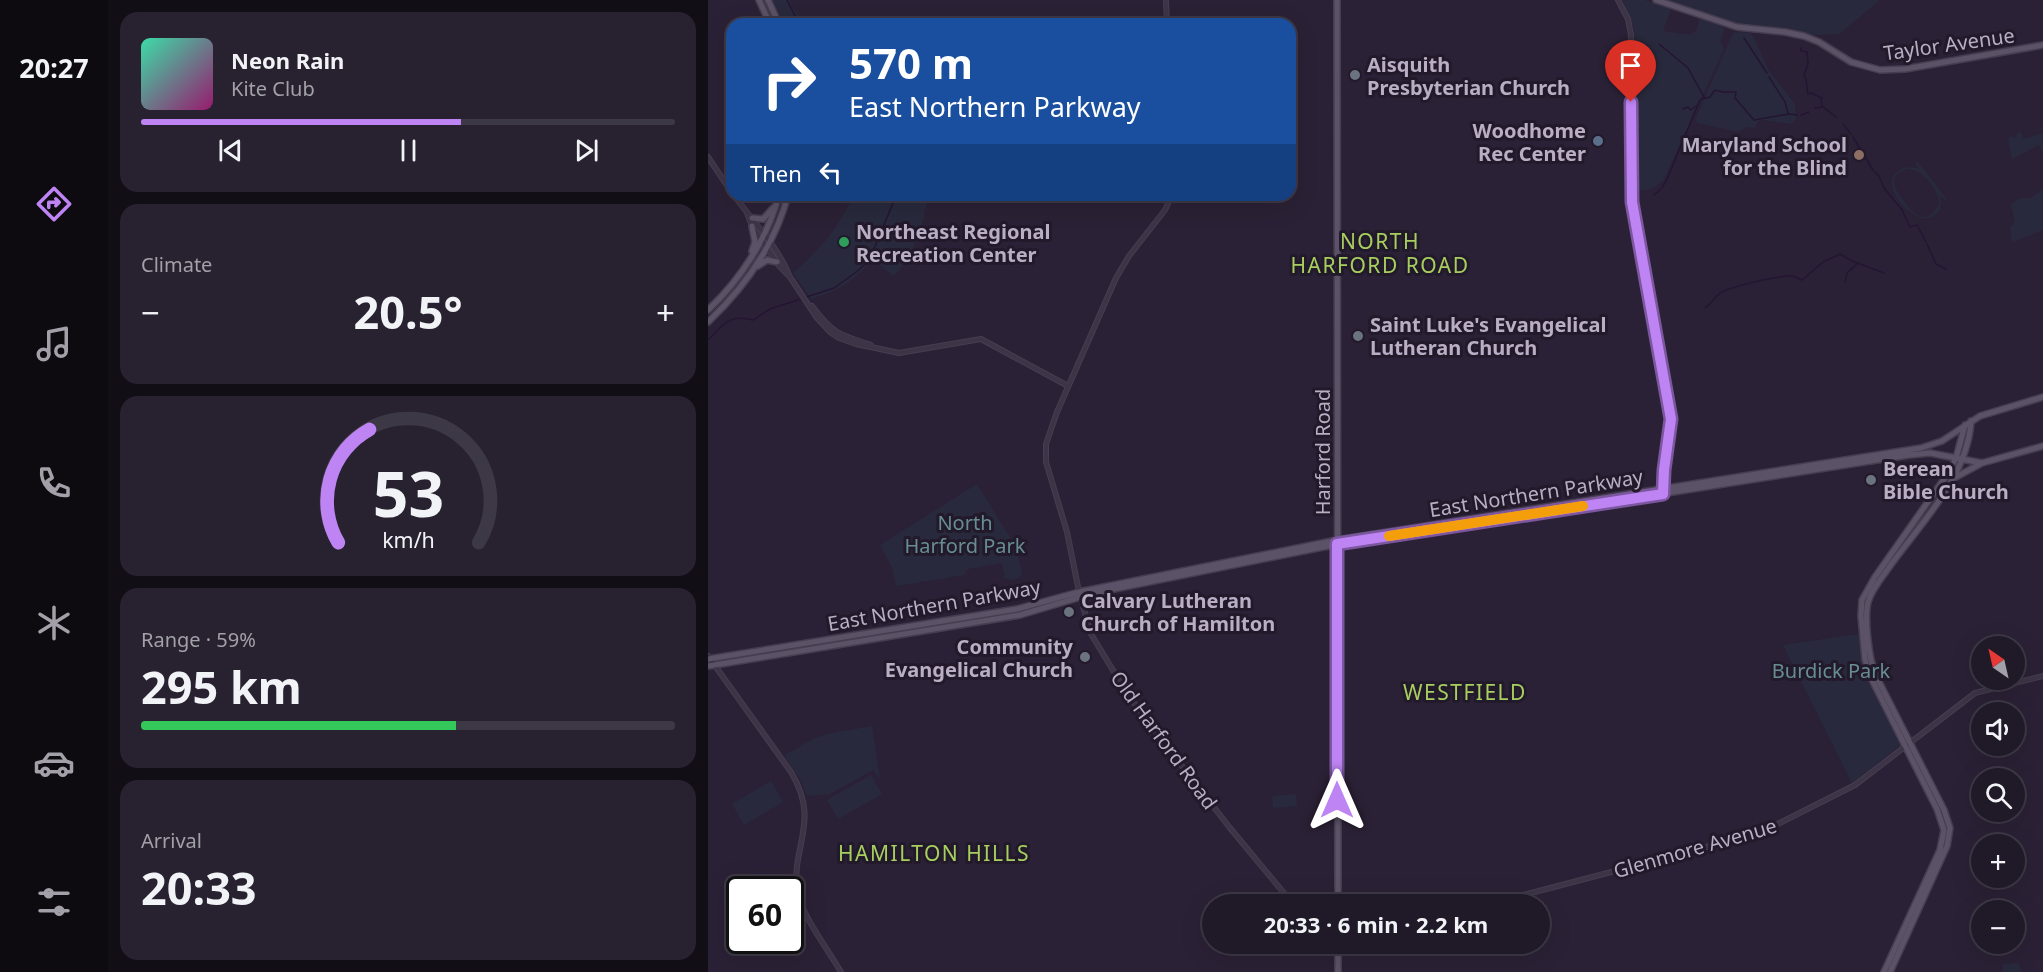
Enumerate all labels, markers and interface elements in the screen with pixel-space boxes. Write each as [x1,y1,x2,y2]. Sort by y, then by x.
street label: Taylor Avenue [1882,21,2016,67]
text: 570 m [849,34,973,91]
pin [1605,40,1656,102]
icon: right [750,42,828,120]
text: Neon Rain [231,45,344,75]
text: 20:27 [19,49,89,86]
icon: arrive [1614,49,1647,82]
place label: Aisquith Presbyterian Church [1367,51,1570,101]
marker: Aisquith Presbyterian Church [1348,68,1362,82]
text: Kite Club [231,75,315,102]
text: East Northern Parkway [849,88,1141,125]
place label: Woodhome Rec Center [1472,117,1586,167]
place label: Maryland School for the Blind [1682,131,1847,181]
icon: previous [214,134,247,167]
icon: pause [392,134,425,167]
icon: next [570,134,603,167]
marker: Woodhome Rec Center [1591,134,1605,148]
marker: Maryland School for the Blind [1852,148,1866,162]
icon: left [814,156,847,189]
text: Then [750,158,802,188]
icon: directions [33,183,75,225]
place label: Northeast Regional Recreation Center [856,218,1050,268]
district label: NORTH HARFORD ROAD [1291,227,1470,279]
marker: Northeast Regional Recreation Center [837,235,851,249]
text: Climate [141,251,212,278]
text: 20.5° [354,281,462,342]
text: − [141,290,160,335]
text: + [656,290,675,335]
place label: Saint Luke's Evangelical Lutheran Church [1370,311,1607,361]
icon: music [33,323,75,365]
marker: Saint Luke's Evangelical Lutheran Church [1351,329,1365,343]
street label: Harford Road [1309,389,1336,515]
text: 53 [372,450,444,535]
place label: Berean Bible Church [1883,455,2009,505]
icon: phone [33,462,75,504]
street label: East Northern Parkway [1427,463,1646,523]
marker: Berean Bible Church [1864,473,1878,487]
park label: North Harford Park [905,509,1026,559]
text: km/h [382,525,434,554]
street label: East Northern Parkway [825,573,1043,637]
place label: Calvary Lutheran Church of Hamilton [1081,587,1275,637]
icon: climate [33,602,75,644]
marker: Calvary Lutheran Church of Hamilton [1062,605,1076,619]
text: Range · 59% [141,626,256,653]
place label: Community Evangelical Church [885,633,1074,683]
north arrow [1971,636,2025,690]
map controls [1971,636,2025,954]
marker: Community Evangelical Church [1078,650,1092,664]
text: 295 km [141,656,302,717]
park label: Burdick Park [1772,657,1891,684]
street label: Old Harford Road [1105,665,1223,815]
district label: WESTFIELD [1403,678,1527,706]
button: sound [1971,702,2025,756]
icon: car [33,742,75,784]
position arrow [1305,768,1369,832]
button: search [1971,768,2025,822]
street label: Glenmore Avenue [1610,812,1780,884]
text: Arrival [141,827,202,854]
button: + [1971,834,2025,888]
district label: HAMILTON HILLS [838,839,1030,867]
text: 20:33 [141,857,257,918]
speed limit sign: 60 [726,876,804,954]
icon: filters [33,881,75,923]
button: − [1971,900,2025,954]
text: 20:33 · 6 min · 2.2 km [1264,909,1488,939]

